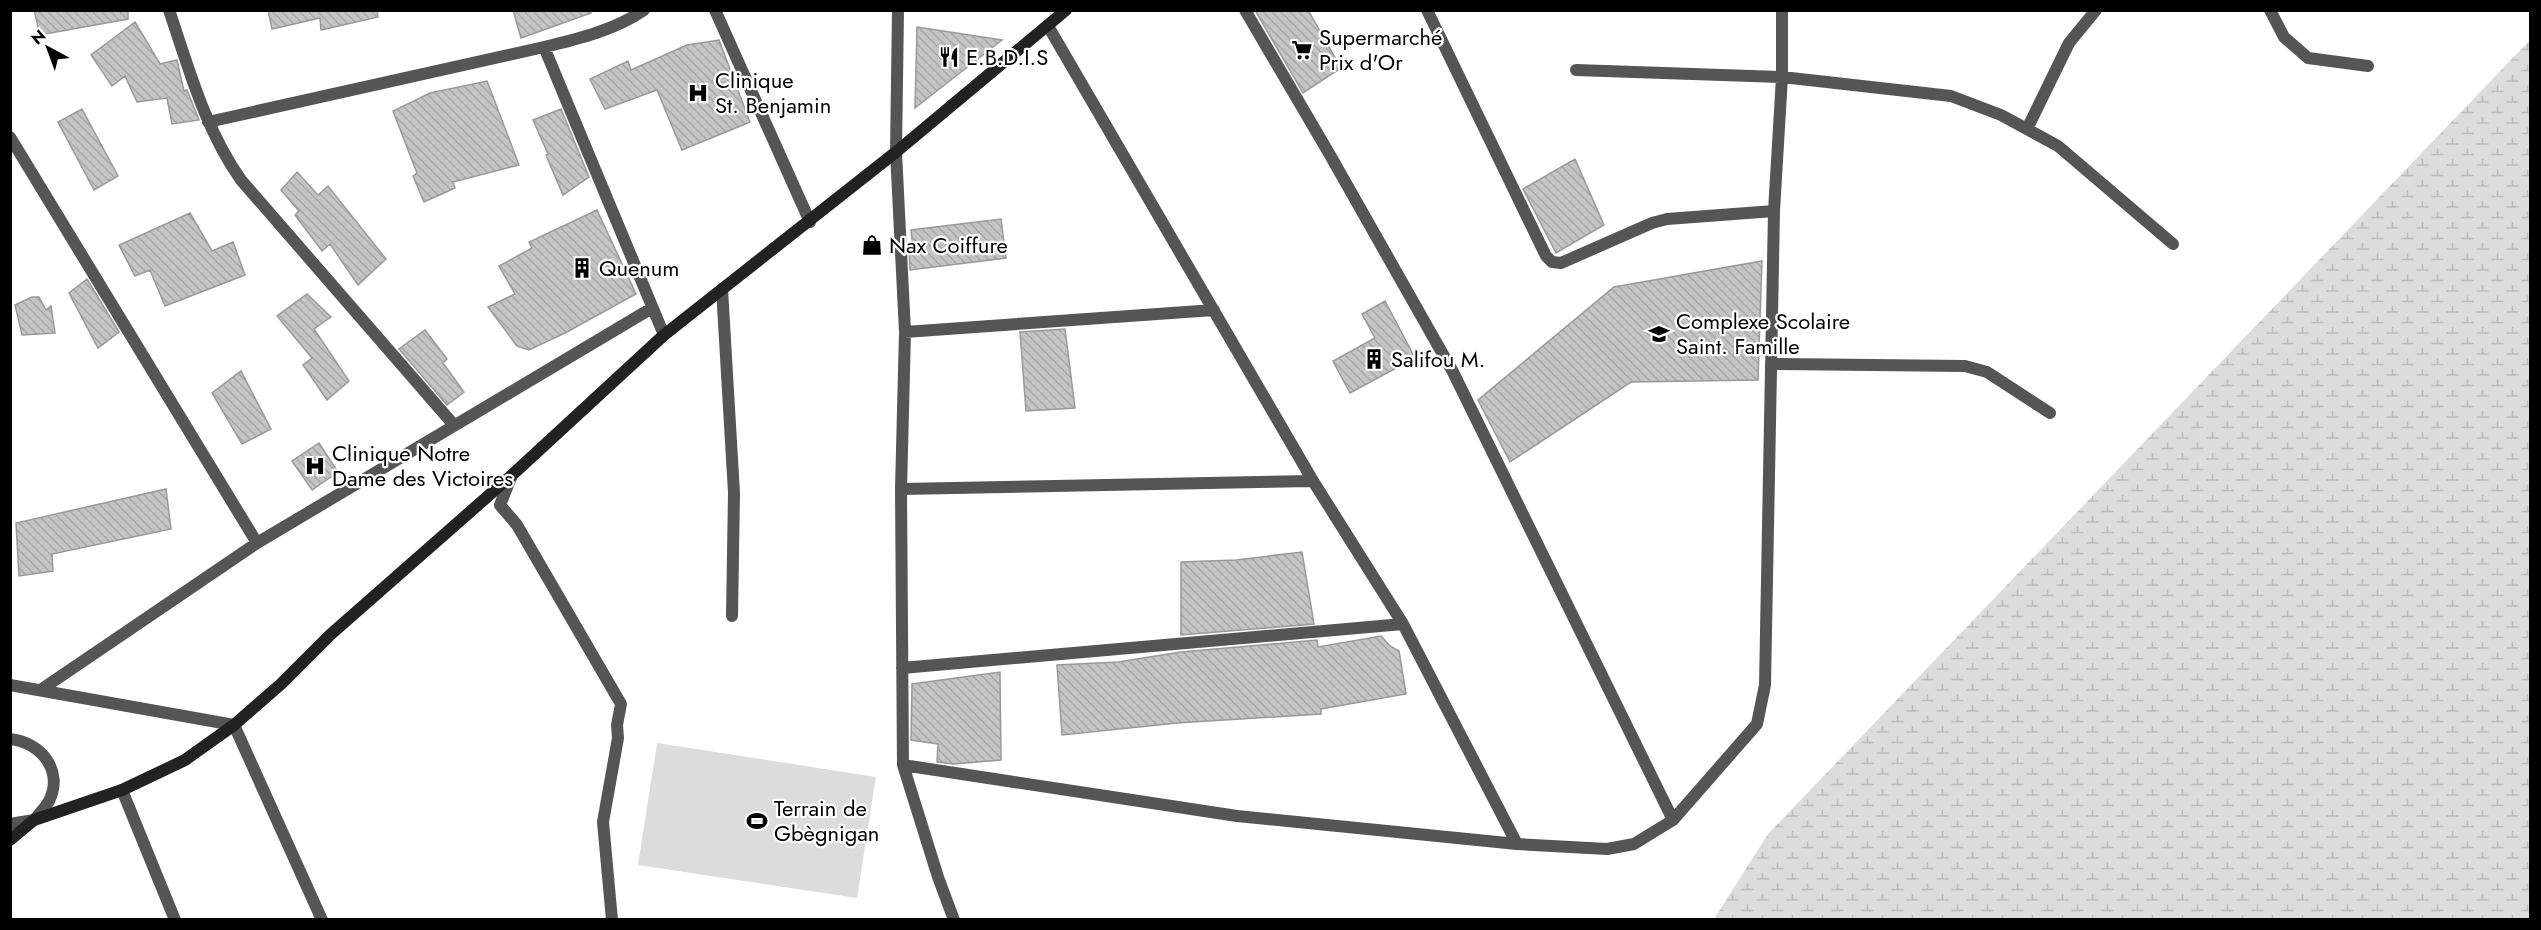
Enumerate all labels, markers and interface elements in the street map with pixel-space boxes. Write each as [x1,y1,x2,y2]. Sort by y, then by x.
north arrow [18,18,78,78]
place label: Supermarché Prix d'Or [1319,21,1442,78]
text: N [26,24,51,50]
supermarket icon: Supermarché Prix d'Or [1290,38,1314,62]
place label: E.B.D.I.S [966,41,1048,73]
restaurant icon: E.B.D.I.S [937,45,961,69]
place label: Clinique St. Benjamin [715,64,831,121]
hospital icon: Clinique St. Benjamin [686,81,710,105]
place label: Nax Coiffure [889,229,1008,261]
shop icon: Nax Coiffure [860,233,884,257]
place label: Quenum [599,252,680,284]
building icon: Quenum [570,256,594,280]
place label: Complexe Scolaire Saint. Famille [1676,305,1850,362]
school or university icon: Complexe Scolaire Saint. Famille [1647,322,1671,346]
place label: Salifou M. [1391,343,1485,375]
building icon: Salifou M. [1362,347,1386,371]
place label: Clinique Notre Dame des Victoires [332,437,513,494]
hospital icon: Clinique Notre Dame des Victoires [303,454,327,478]
place label: Terrain de Gbègnigan [774,792,879,849]
sports icon: Terrain de Gbègnigan [745,809,769,833]

